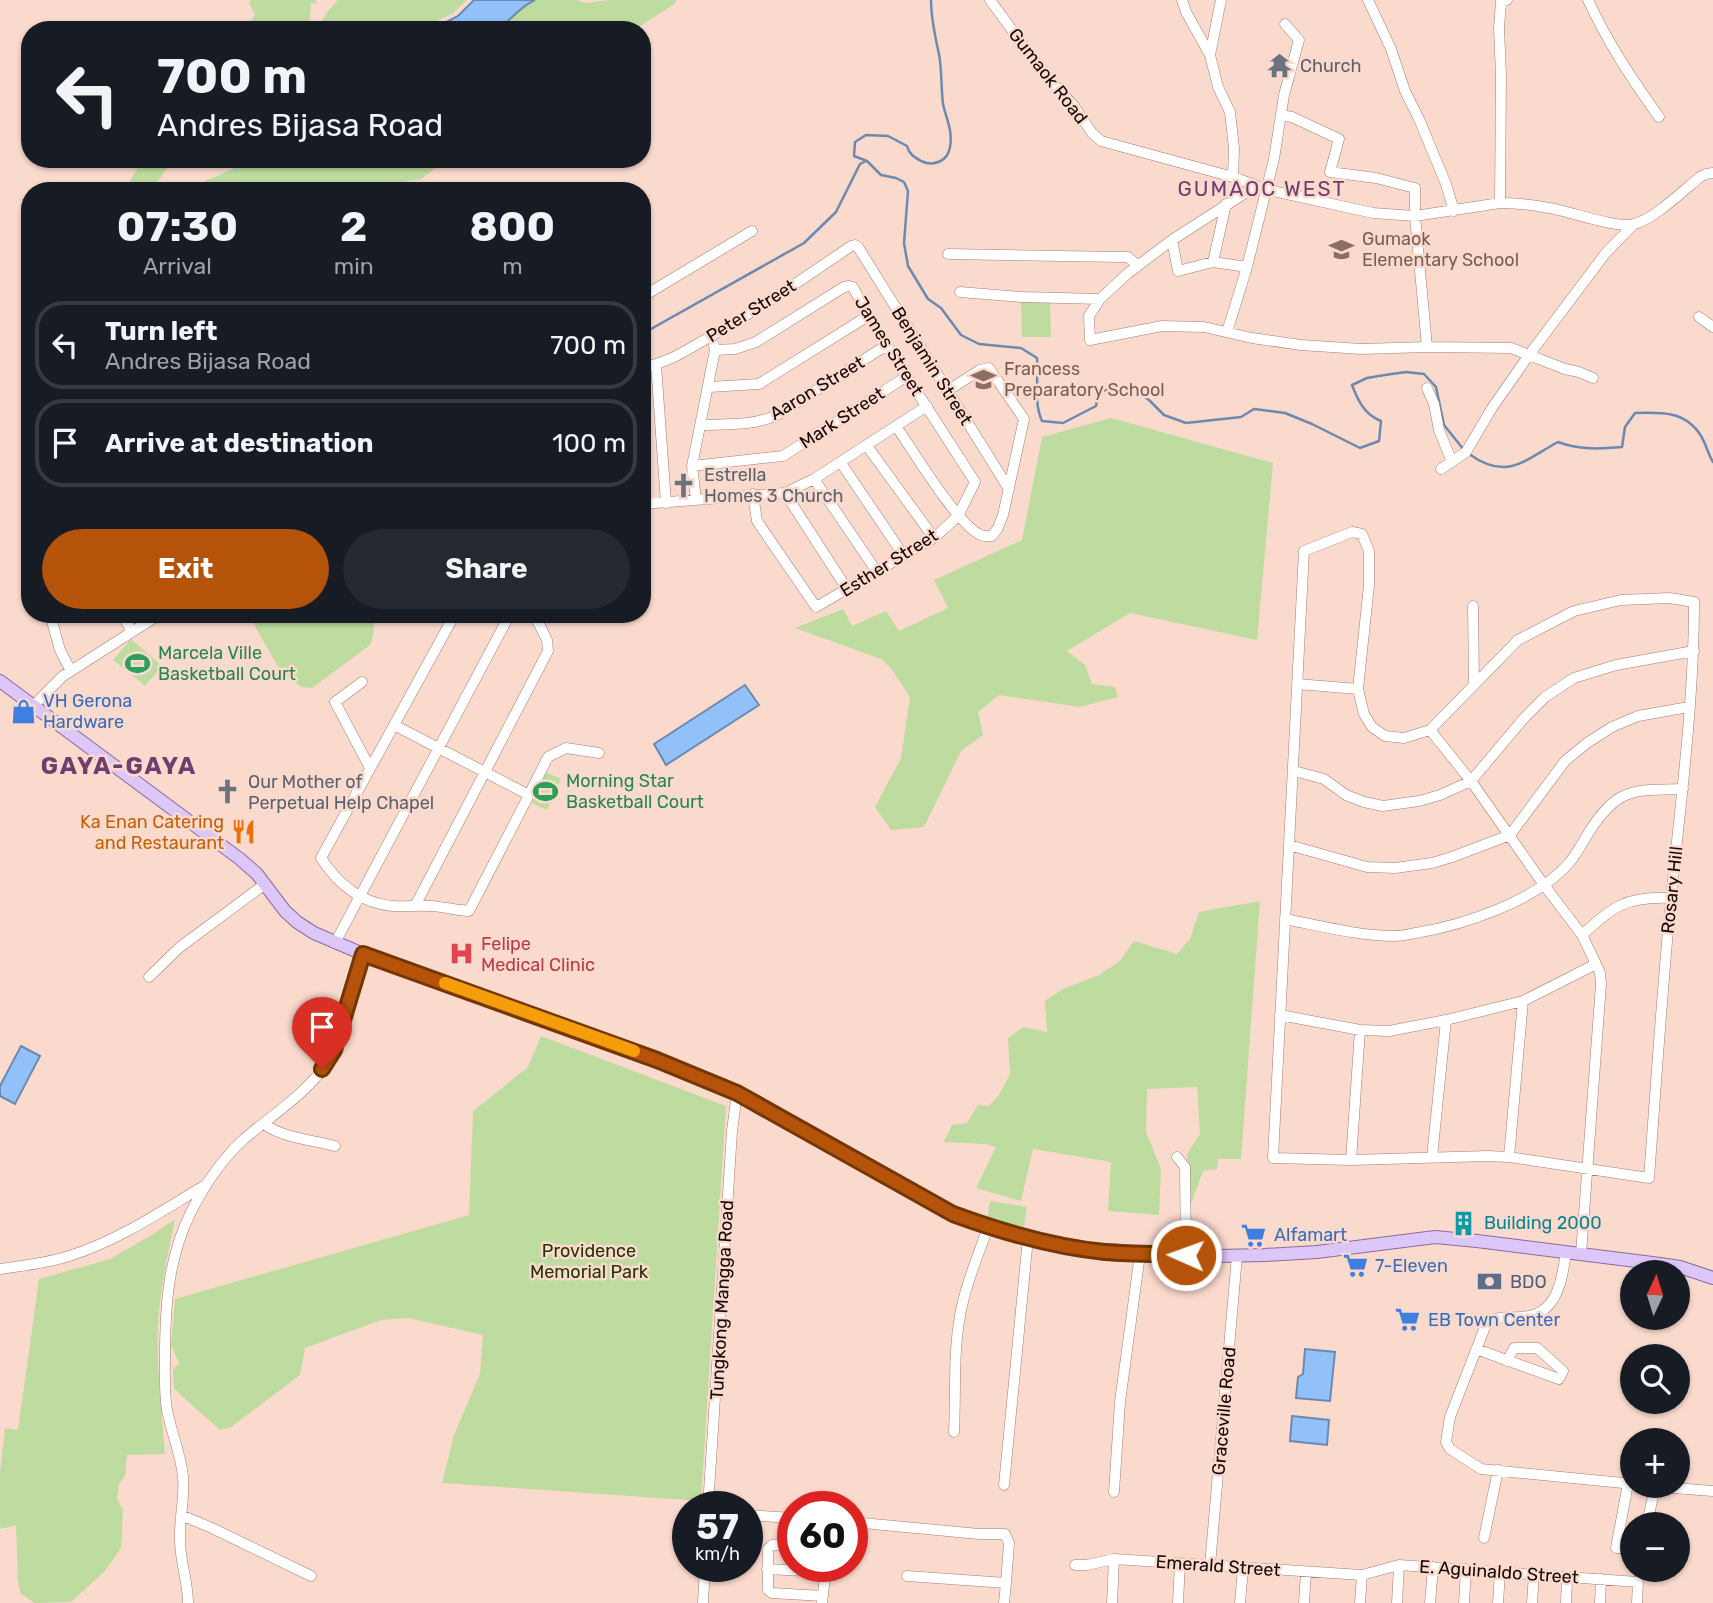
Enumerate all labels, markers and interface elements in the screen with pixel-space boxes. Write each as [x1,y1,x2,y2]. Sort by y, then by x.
street label: Gumaok Road [1004,24,1092,128]
text: 700 m [157,47,307,105]
icon: left [42,49,133,140]
temple icon: Church [1266,52,1294,80]
place label: Church [1300,55,1361,77]
text: Andres Bijasa Road [157,106,443,144]
district label: GUMAOC WEST [1177,176,1347,201]
text: 07:30 [117,202,238,252]
text: 2 [340,202,367,252]
text: 800 [470,202,555,252]
place label: Gumaok Elementary School [1362,228,1519,271]
school or university icon: Gumaok Elementary School [1328,235,1356,263]
text: Arrival [143,252,212,280]
text: min [334,252,374,280]
text: m [502,252,523,280]
street label: Peter Street [702,275,800,347]
street label: James Street [850,292,928,400]
street label: Benjamin Street [887,303,977,429]
text: Turn left [105,316,217,347]
icon: left [46,326,84,364]
text: 700 m [550,330,626,361]
text: Andres Bijasa Road [105,347,311,375]
street label: Aaron Street [766,351,868,425]
place label: Francess Preparatory School [1004,358,1165,401]
school or university icon: Francess Preparatory School [970,365,998,393]
street label: Mark Street [795,382,889,454]
icon: arrive [46,424,84,462]
text: Arrive at destination [105,428,373,459]
text: 100 m [552,428,626,459]
place label: Estrella Homes 3 Church [704,464,843,507]
church icon: Estrella Homes 3 Church [670,471,698,499]
street label: Esther Street [836,524,942,602]
button: Exit [42,529,329,609]
button: Share [343,529,630,609]
place label: Marcela Ville Basketball Court [158,642,296,685]
sports icon: Marcela Ville Basketball Court [124,649,152,677]
place label: VH Gerona Hardware [43,690,132,733]
shop icon: VH Gerona Hardware [9,697,37,725]
district label: GAYA-GAYA [41,752,197,780]
place label: Morning Star Basketball Court [566,770,704,813]
place label: Our Mother of Perpetual Help Chapel [248,771,434,814]
sports icon: Morning Star Basketball Court [532,777,560,805]
church icon: Our Mother of Perpetual Help Chapel [214,778,242,806]
place label: Ka Enan Catering and Restaurant [80,811,224,854]
restaurant icon: Ka Enan Catering and Restaurant [230,818,258,846]
street label: Rosary Hill [1656,845,1688,935]
place label: Felipe Medical Clinic [481,933,595,976]
hospital icon: Felipe Medical Clinic [447,940,475,968]
pin [292,997,352,1069]
icon: arrive [303,1008,341,1046]
street label: Tungkong Mangga Road [706,1199,738,1401]
building icon: Building 2000 [1450,1209,1478,1237]
place label: Building 2000 [1484,1212,1602,1234]
position arrow [1149,1218,1223,1292]
supermarket icon: Alfamart [1240,1221,1268,1249]
place label: Alfamart [1274,1224,1347,1246]
park label: Providence Memorial Park [530,1240,649,1283]
supermarket icon: 7-Eleven [1341,1252,1369,1280]
place label: 7-Eleven [1375,1255,1448,1277]
north arrow [1620,1260,1690,1330]
map controls [1620,1260,1690,1582]
bank icon: BDO [1476,1268,1504,1296]
place label: BDO [1510,1271,1547,1293]
supermarket icon: EB Town Center [1394,1306,1422,1334]
place label: EB Town Center [1428,1309,1560,1331]
button: search [1620,1344,1690,1414]
street label: Graceville Road [1207,1346,1241,1476]
button: + [1620,1428,1690,1498]
speed limit sign: 60 [777,1491,868,1582]
text: 57 [696,1506,739,1548]
button: − [1620,1512,1690,1582]
text: km/h [695,1543,740,1565]
street label: Emerald Street [1155,1551,1281,1581]
street label: E. Aguinaldo Street [1418,1555,1580,1589]

